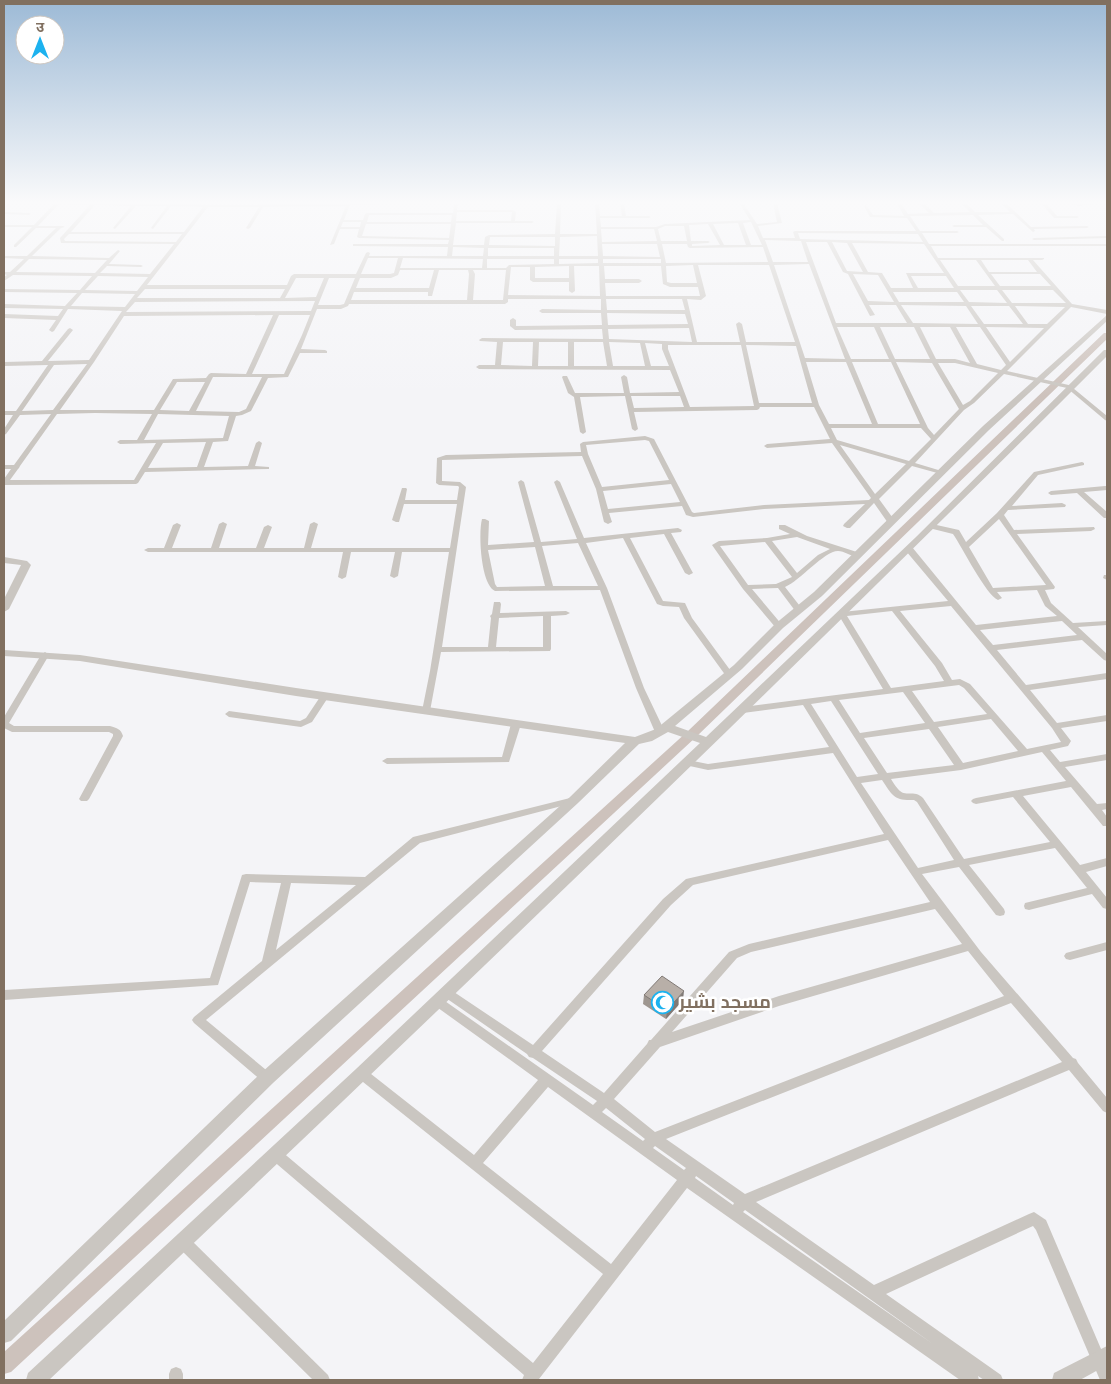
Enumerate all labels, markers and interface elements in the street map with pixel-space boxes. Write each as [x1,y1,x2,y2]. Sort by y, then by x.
north arrow [15,15,65,65]
text: उ [36,19,45,35]
mosque icon: مسجد بشیر [651,990,675,1014]
place label: مسجد بشیر [678,991,771,1013]

